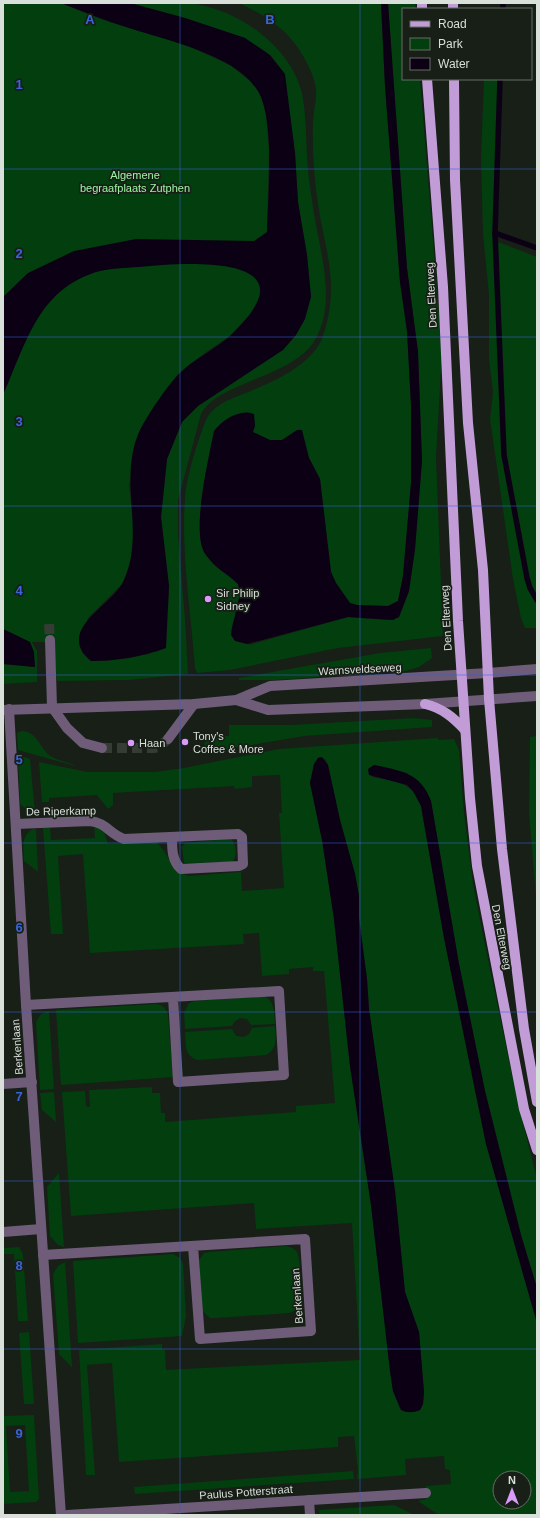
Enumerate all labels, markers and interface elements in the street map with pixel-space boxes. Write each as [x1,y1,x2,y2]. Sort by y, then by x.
legend [402,8,532,80]
text: A [85,12,95,27]
text: B [265,12,275,27]
text: Road [438,17,467,31]
text: Park [438,37,464,51]
text: Water [438,57,470,71]
text: 1 [15,77,23,92]
park label: Algemene begraafplaats Zutphen [80,169,190,194]
text: 2 [15,246,23,261]
street label: Den Elterweg [423,262,439,328]
text: 3 [15,414,23,429]
text: 4 [15,583,23,598]
street label: Den Elterweg [438,585,454,651]
place label: Sir Philip Sidney [216,587,259,612]
marker: Sir Philip Sidney [203,594,213,604]
street label: Warnsveldseweg [318,661,402,677]
place label: Tony's Coffee & More [193,730,264,755]
place label: Haan [139,737,165,749]
marker: Tony's Coffee & More [180,737,190,747]
marker: Haan [126,738,136,748]
text: 5 [15,752,23,767]
street label: De Riperkamp [26,804,96,818]
street label: Den Elterweg [490,903,514,971]
text: 6 [15,920,23,935]
street label: Berkenlaan [9,1019,25,1075]
text: 7 [15,1089,23,1104]
text: 8 [15,1258,23,1273]
street label: Berkenlaan [289,1268,305,1324]
text: 9 [15,1426,23,1441]
north arrow [492,1470,532,1510]
text: N [508,1474,516,1486]
street label: Paulus Potterstraat [199,1483,293,1501]

